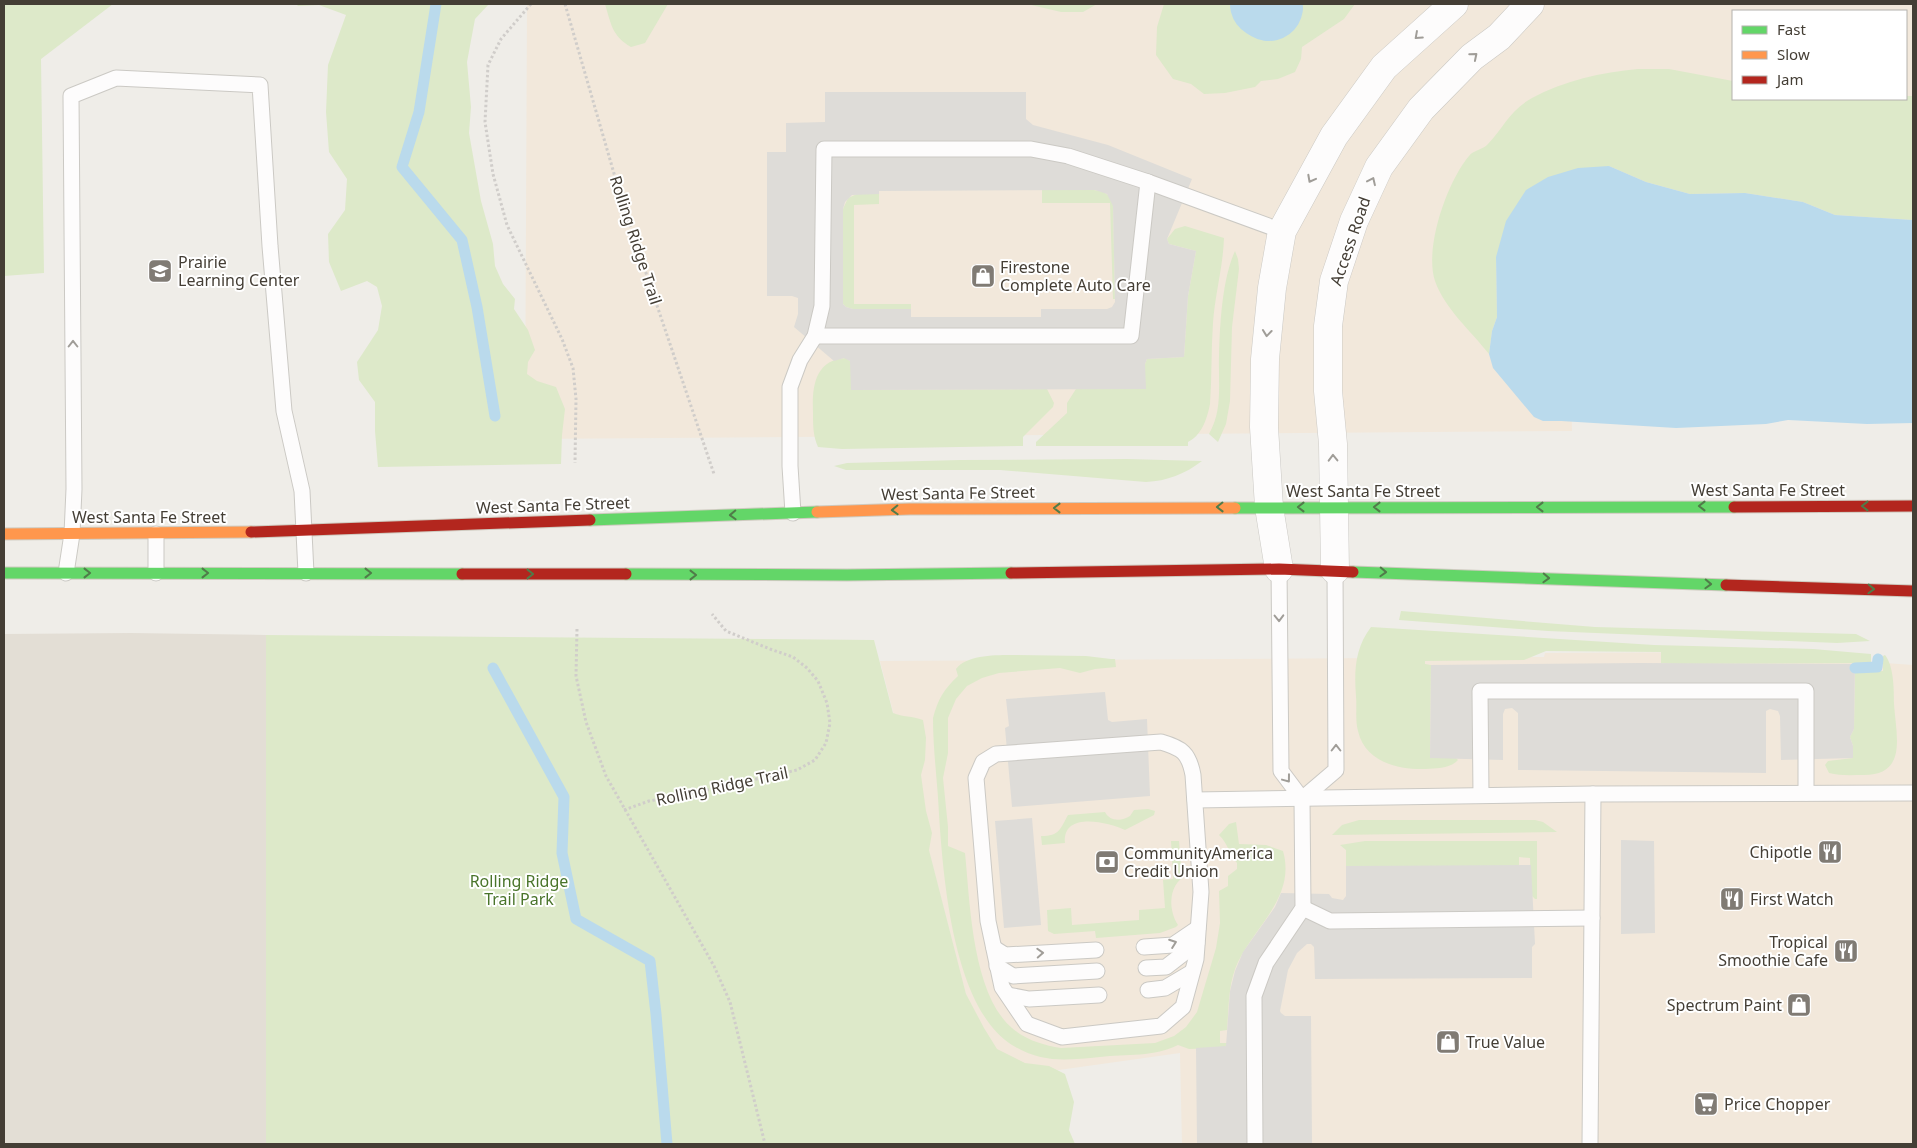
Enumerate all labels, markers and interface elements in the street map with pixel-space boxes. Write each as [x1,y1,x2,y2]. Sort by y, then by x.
legend [1732,10,1907,100]
text: Fast [1777,19,1806,39]
one-way arrow [1414,30,1423,39]
text: Slow [1777,44,1810,64]
one-way arrow [1469,52,1478,61]
text: Jam [1775,69,1804,89]
street label: Rolling Ridge Trail [605,173,667,307]
one-way arrow [1307,174,1317,183]
one-way arrow [1366,177,1377,186]
street label: Access Road [1325,194,1375,288]
place label: Prairie Learning Center [178,251,300,291]
place label: Firestone Complete Auto Care [1000,256,1151,296]
school or university icon: Prairie Learning Center [147,258,173,284]
shop icon: Firestone Complete Auto Care [970,263,996,289]
one-way arrow [1262,329,1273,337]
one-way arrow [68,340,78,348]
one-way arrow [1328,454,1339,462]
street label: West Santa Fe Street [1691,479,1845,501]
street label: West Santa Fe Street [1286,480,1440,502]
street label: West Santa Fe Street [881,481,1035,505]
street label: West Santa Fe Street [476,491,631,519]
one-way arrow [1698,501,1706,511]
one-way arrow [1860,501,1868,511]
one-way arrow [1216,502,1224,512]
one-way arrow [1297,502,1305,512]
one-way arrow [1373,502,1380,512]
one-way arrow [1535,502,1543,512]
one-way arrow [1053,503,1061,514]
one-way arrow [891,505,898,515]
street label: West Santa Fe Street [72,506,226,528]
one-way arrow [728,510,736,520]
one-way arrow [1380,567,1388,578]
one-way arrow [84,568,92,578]
one-way arrow [202,568,209,578]
one-way arrow [364,568,372,578]
one-way arrow [526,569,534,579]
one-way arrow [689,569,697,580]
one-way arrow [1542,573,1550,583]
one-way arrow [1704,578,1712,589]
one-way arrow [1867,584,1875,595]
one-way arrow [1274,614,1284,622]
one-way arrow [1331,744,1341,752]
street label: Rolling Ridge Trail [654,761,790,811]
one-way arrow [1281,773,1290,783]
restaurant icon: Chipotle [1817,839,1843,865]
place label: Chipotle [1749,841,1812,863]
place label: CommunityAmerica Credit Union [1124,842,1273,882]
bank icon: CommunityAmerica Credit Union [1094,849,1120,875]
park label: Rolling Ridge Trail Park [470,870,568,910]
restaurant icon: First Watch [1719,886,1745,912]
place label: First Watch [1750,888,1834,910]
place label: Tropical Smoothie Cafe [1718,931,1828,971]
restaurant icon: Tropical Smoothie Cafe [1833,938,1859,964]
one-way arrow [1168,939,1177,949]
one-way arrow [1036,948,1044,959]
shop icon: Spectrum Paint [1786,992,1812,1018]
place label: Spectrum Paint [1667,994,1782,1016]
shop icon: True Value [1435,1029,1461,1055]
place label: True Value [1466,1031,1545,1053]
supermarket icon: Price Chopper [1693,1091,1719,1117]
place label: Price Chopper [1724,1093,1831,1115]

